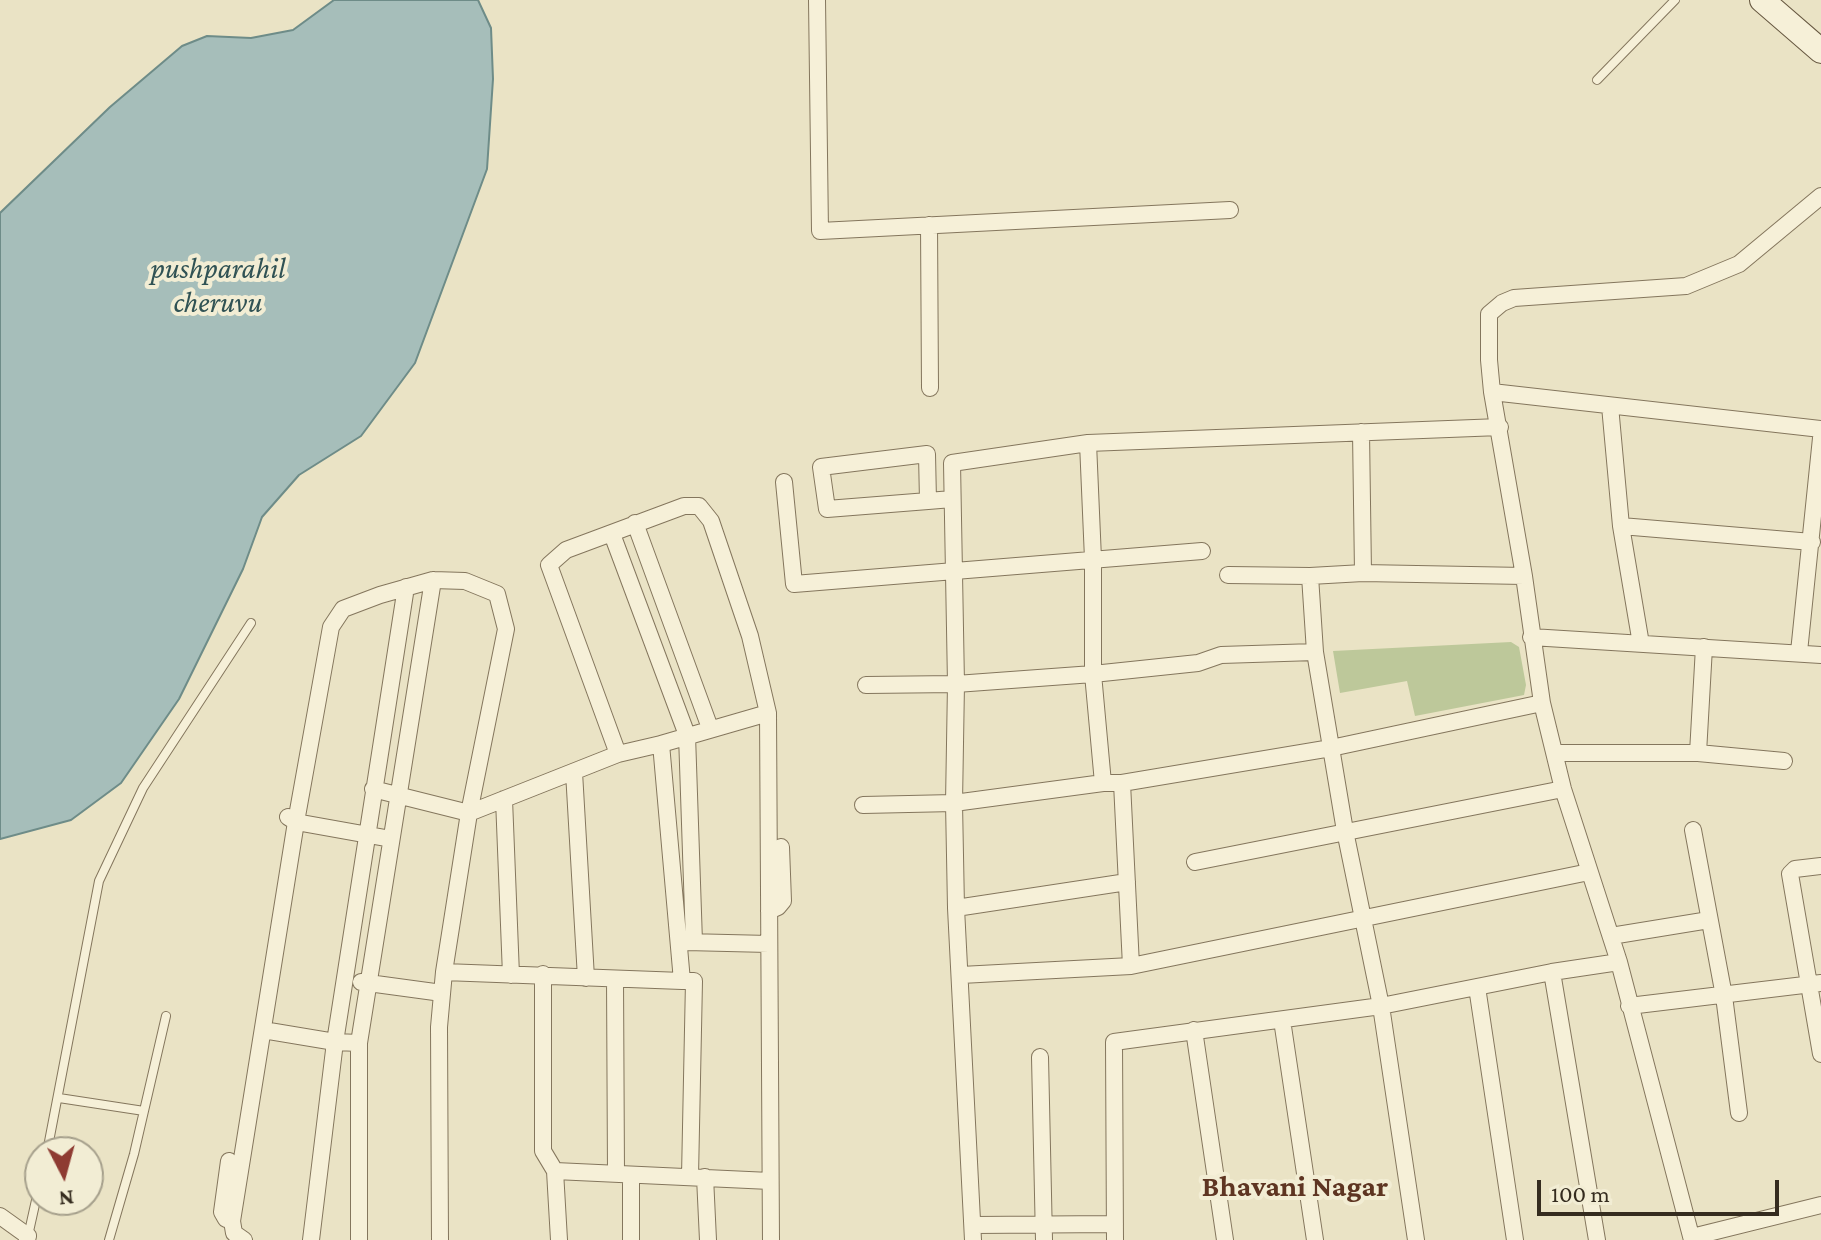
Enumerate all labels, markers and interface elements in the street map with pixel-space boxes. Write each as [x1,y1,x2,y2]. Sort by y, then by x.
water label: pushparahil cheruvu [150,251,286,322]
north arrow [24,1136,104,1216]
scale bar [1541,1164,1783,1214]
district label: Bhavani Nagar [1202,1169,1388,1205]
text: 100 m [1551,1180,1610,1207]
text: N [58,1185,75,1212]

